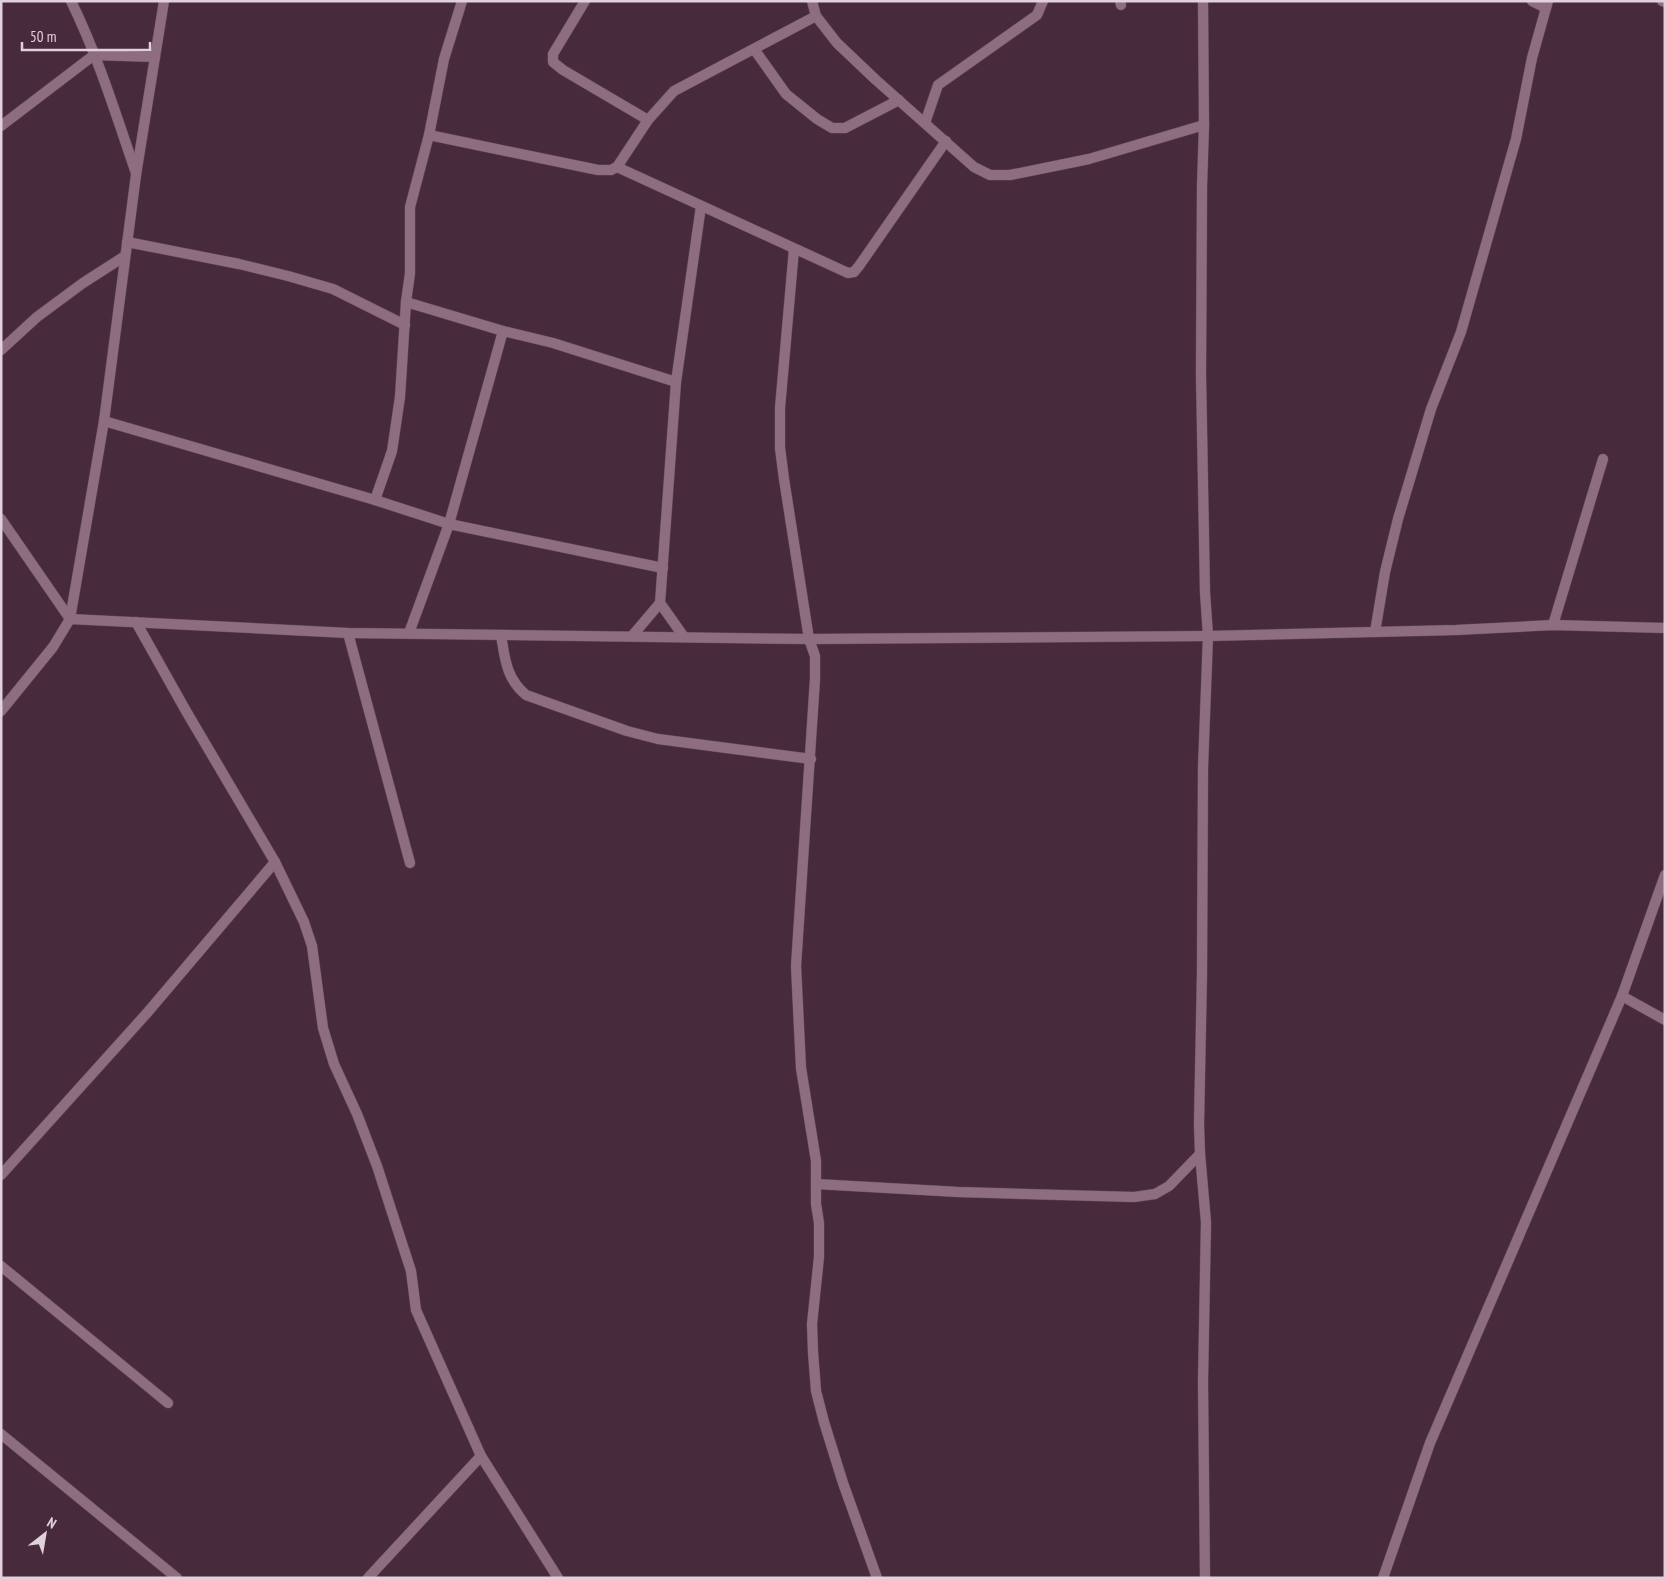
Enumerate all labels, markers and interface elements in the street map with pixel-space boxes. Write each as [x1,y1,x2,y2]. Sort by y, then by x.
scale bar [22,20,150,52]
text: 50 m [30,27,56,46]
north arrow [20,1509,70,1559]
text: N [44,1513,60,1533]

